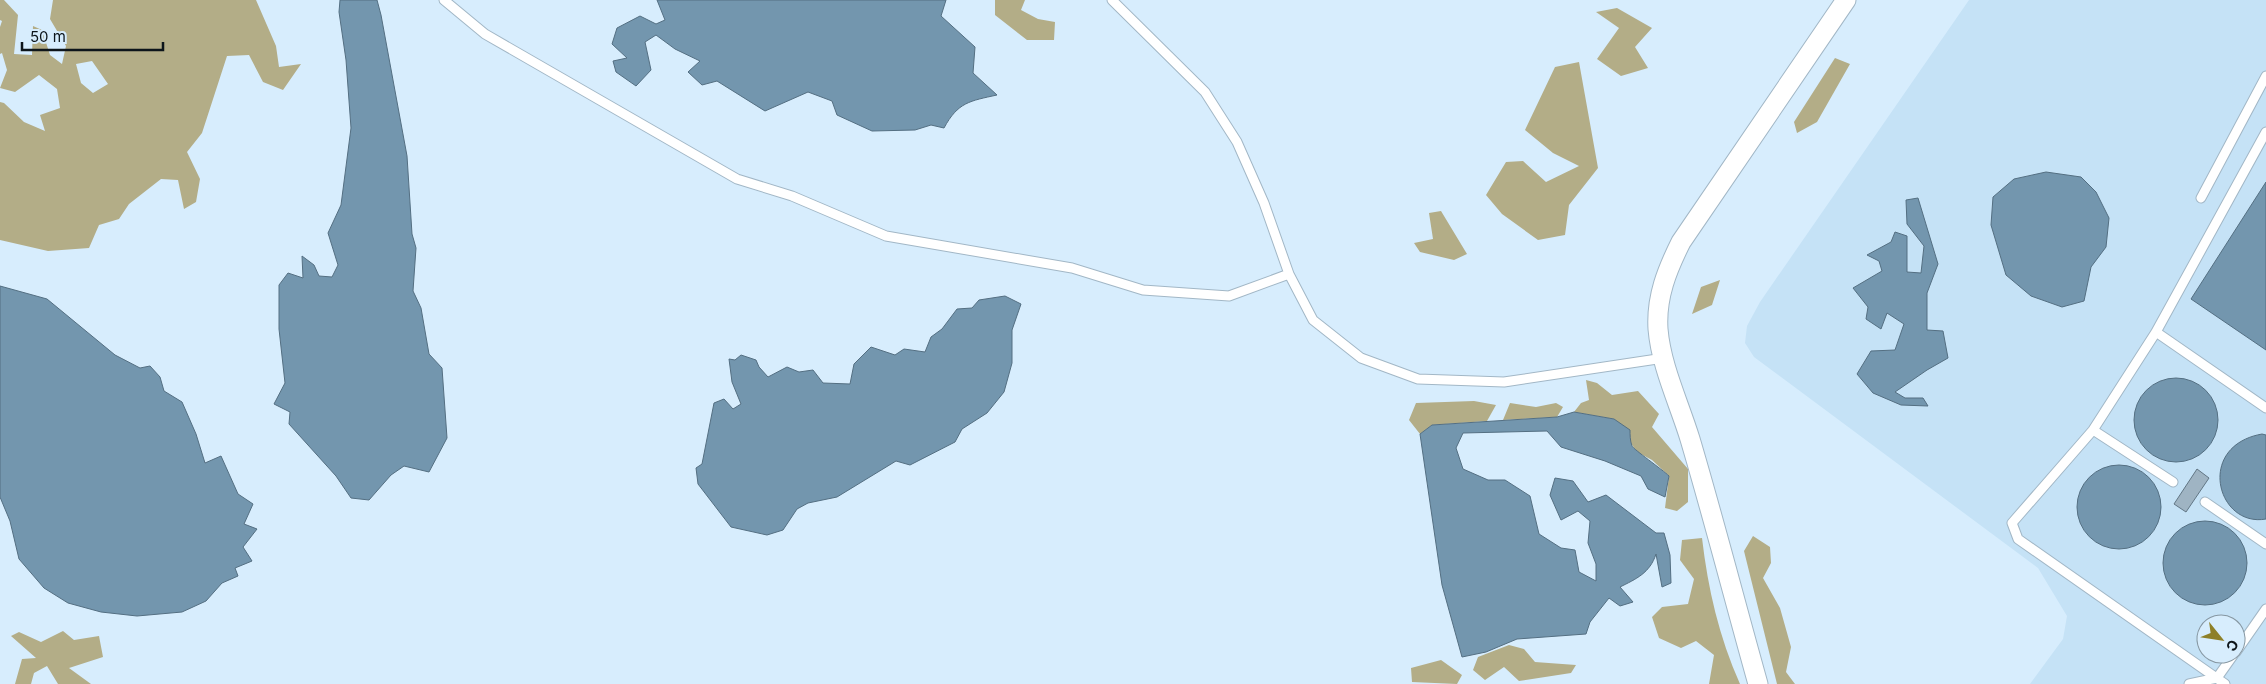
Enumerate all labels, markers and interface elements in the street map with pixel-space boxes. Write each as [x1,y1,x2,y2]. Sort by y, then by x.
scale bar [22,20,164,52]
text: 50 m [30,27,66,46]
north arrow [2196,614,2246,664]
text: С [2223,637,2243,654]

